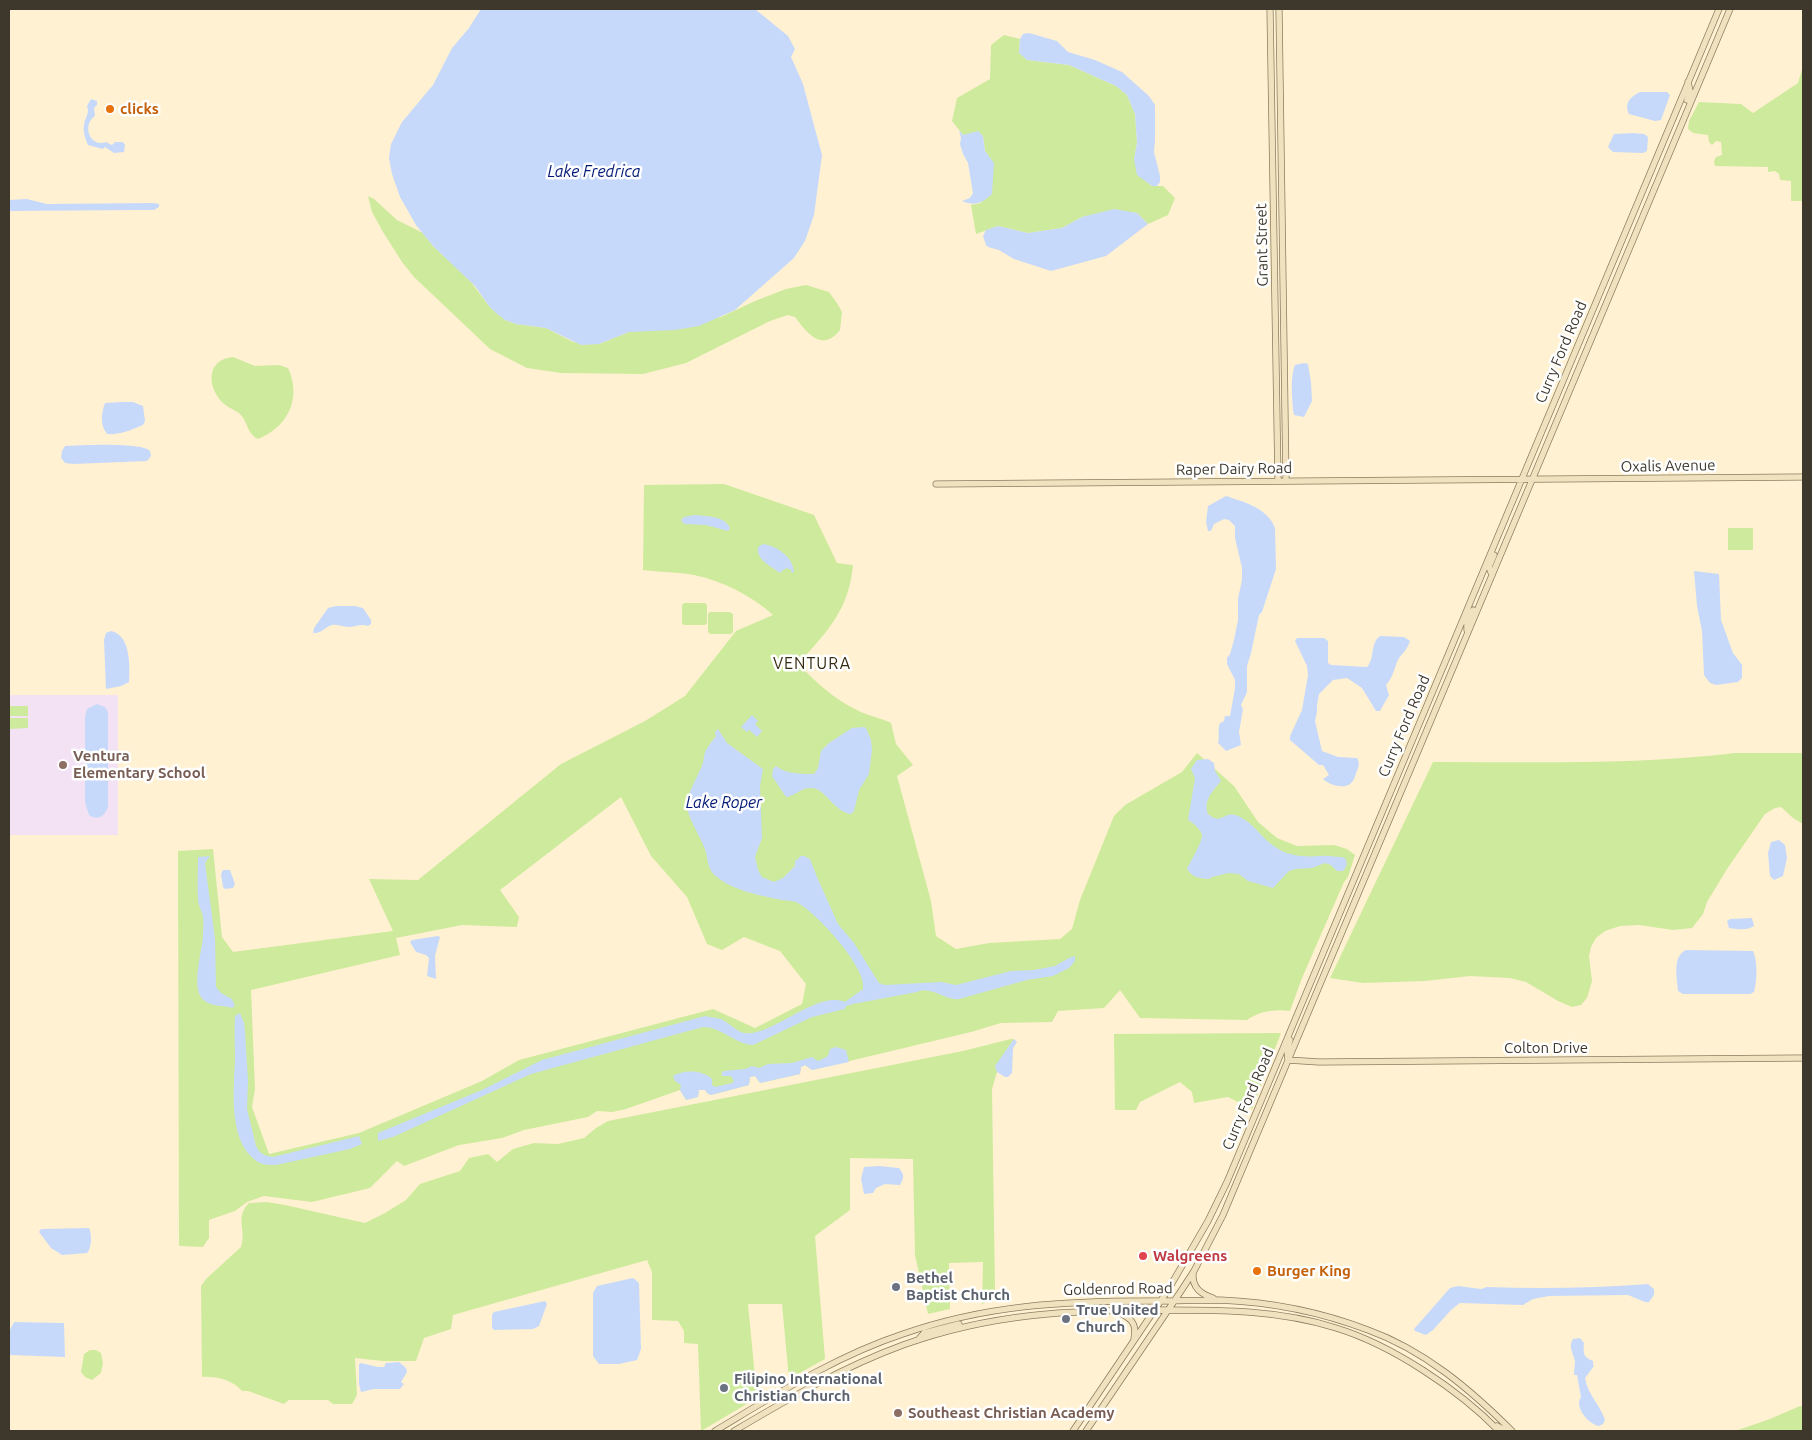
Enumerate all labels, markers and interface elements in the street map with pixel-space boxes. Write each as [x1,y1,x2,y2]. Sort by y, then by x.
place label: clicks [120,100,159,118]
marker: clicks [104,103,116,115]
water label: Lake Fredrica [547,162,641,182]
street label: Grant Street [1252,203,1272,287]
street label: Curry Ford Road [1531,298,1591,406]
street label: Oxalis Avenue [1620,456,1716,476]
street label: Raper Dairy Road [1176,459,1292,479]
district label: VENTURA [772,654,852,674]
street label: Curry Ford Road [1374,672,1434,780]
place label: Ventura Elementary School [73,747,205,782]
marker: Ventura Elementary School [57,759,69,771]
water label: Lake Roper [686,793,762,813]
street label: Colton Drive [1504,1039,1588,1057]
street label: Curry Ford Road [1218,1045,1278,1153]
place label: Walgreens [1153,1247,1227,1265]
marker: Walgreens [1137,1250,1149,1262]
place label: Burger King [1267,1262,1351,1280]
marker: Burger King [1251,1265,1263,1277]
place label: Bethel Baptist Church [906,1269,1010,1304]
street label: Goldenrod Road [1063,1279,1173,1299]
marker: Bethel Baptist Church [890,1281,902,1293]
place label: True United Church [1076,1301,1159,1336]
marker: True United Church [1060,1313,1072,1325]
place label: Filipino International Christian Church [734,1370,882,1405]
marker: Filipino International Christian Church [718,1382,730,1394]
place label: Southeast Christian Academy [908,1404,1114,1422]
marker: Southeast Christian Academy [892,1407,904,1419]

